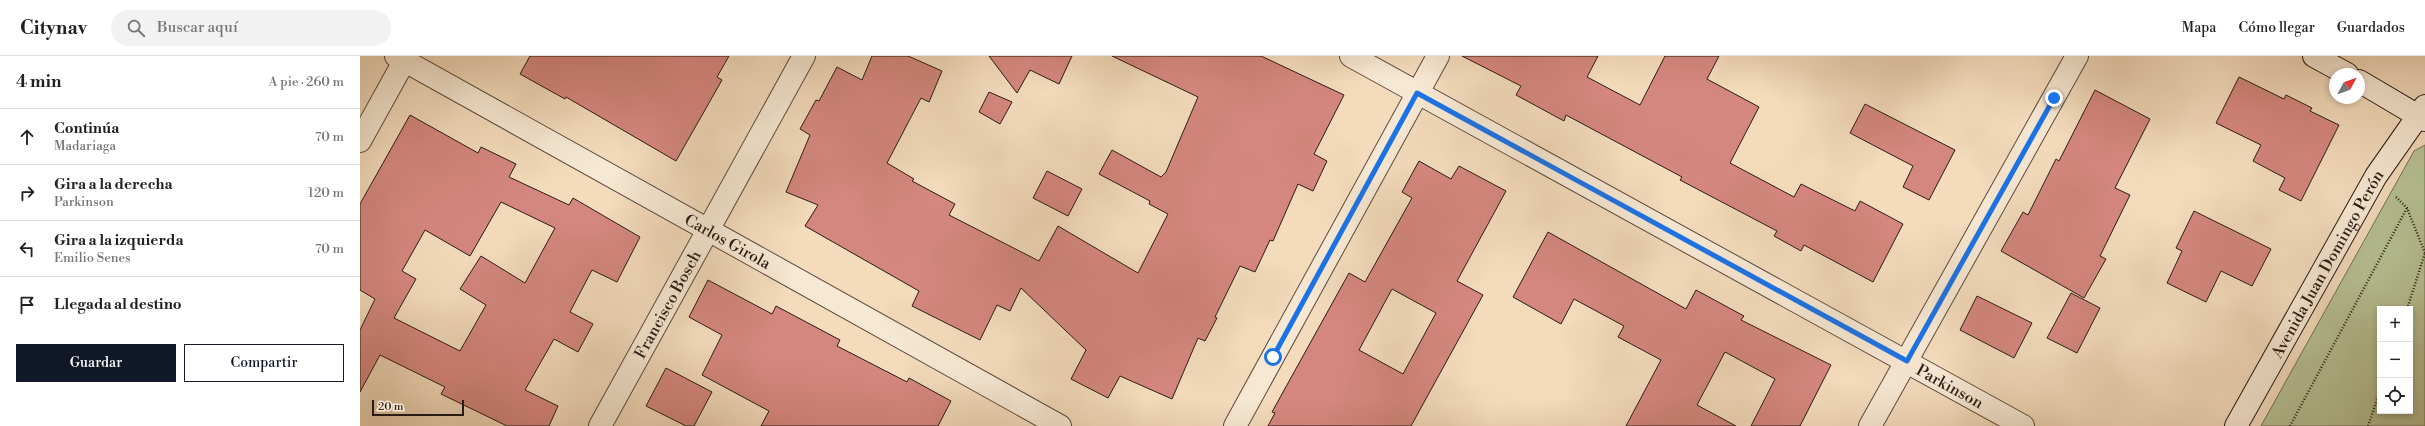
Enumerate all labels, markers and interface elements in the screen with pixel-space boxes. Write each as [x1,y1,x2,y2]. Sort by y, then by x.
search box [111,10,391,46]
text: Citynav [20,16,87,40]
icon: search [125,17,147,39]
text: Buscar aquí [157,18,238,37]
text: Mapa [2182,19,2216,37]
text: Cómo llegar [2238,19,2315,37]
text: Guardados [2337,19,2405,37]
north arrow [2329,68,2365,104]
text: 4 min [16,71,61,93]
text: A pie · 260 m [269,74,344,90]
route end [2045,89,2063,107]
text: Continúa [54,119,119,138]
icon: ahead [16,126,38,148]
text: 70 m [315,129,344,145]
text: Madariaga [54,138,116,154]
street label: Avenida Juan Domingo Perón [2267,166,2389,363]
text: Gira a la derecha [54,175,173,194]
icon: right [16,182,38,204]
text: 120 m [308,185,344,201]
text: Parkinson [54,194,114,210]
street label: Carlos Girola [681,210,775,274]
text: Gira a la izquierda [54,231,184,250]
icon: left [16,238,38,260]
text: 70 m [315,241,344,257]
street label: Francisco Bosch [630,247,706,362]
text: Emilio Senes [54,250,131,266]
icon: arrive [16,294,38,316]
text: Llegada al destino [54,295,182,314]
map controls [2377,306,2413,414]
button: + [2377,306,2413,342]
button: − [2377,342,2413,378]
button: Guardar [16,344,176,382]
button: Compartir [184,344,344,382]
route start [1264,348,1282,366]
street label: Parkinson [1913,360,1987,414]
button: locate [2377,378,2413,414]
scale bar [372,398,464,417]
text: 20 m [378,400,403,414]

